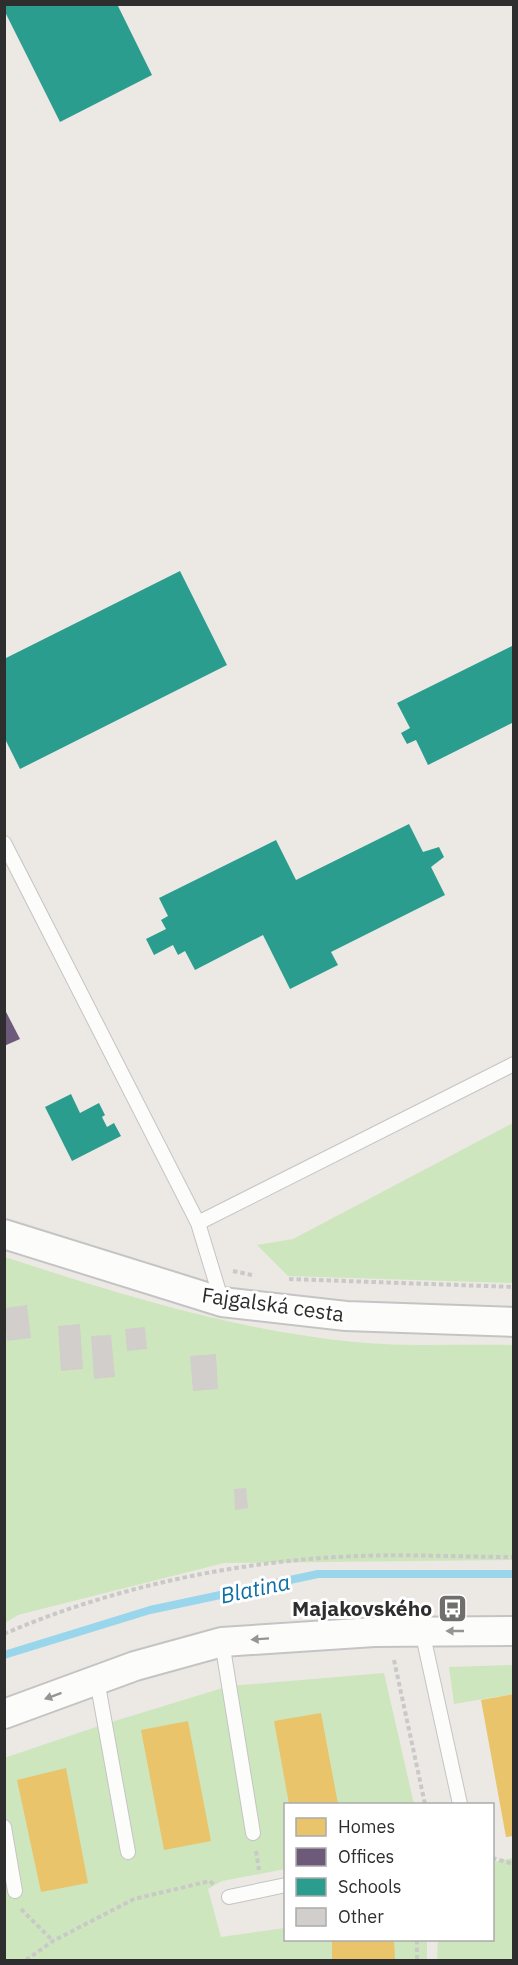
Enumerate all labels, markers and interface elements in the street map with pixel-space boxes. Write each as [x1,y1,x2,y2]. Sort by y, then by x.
street label: Fajgalská cesta [200,1280,346,1328]
water label: Blatina [217,1566,293,1610]
bus stop icon: Majakovského [437,1592,469,1624]
place label: Majakovského [292,1594,432,1622]
one-way arrow [446,1626,465,1636]
one-way arrow [251,1635,270,1644]
one-way arrow [44,1692,62,1701]
legend [284,1803,494,1941]
text: Homes [338,1815,395,1838]
text: Offices [338,1845,394,1868]
text: Schools [338,1875,402,1898]
text: Other [338,1905,384,1928]

